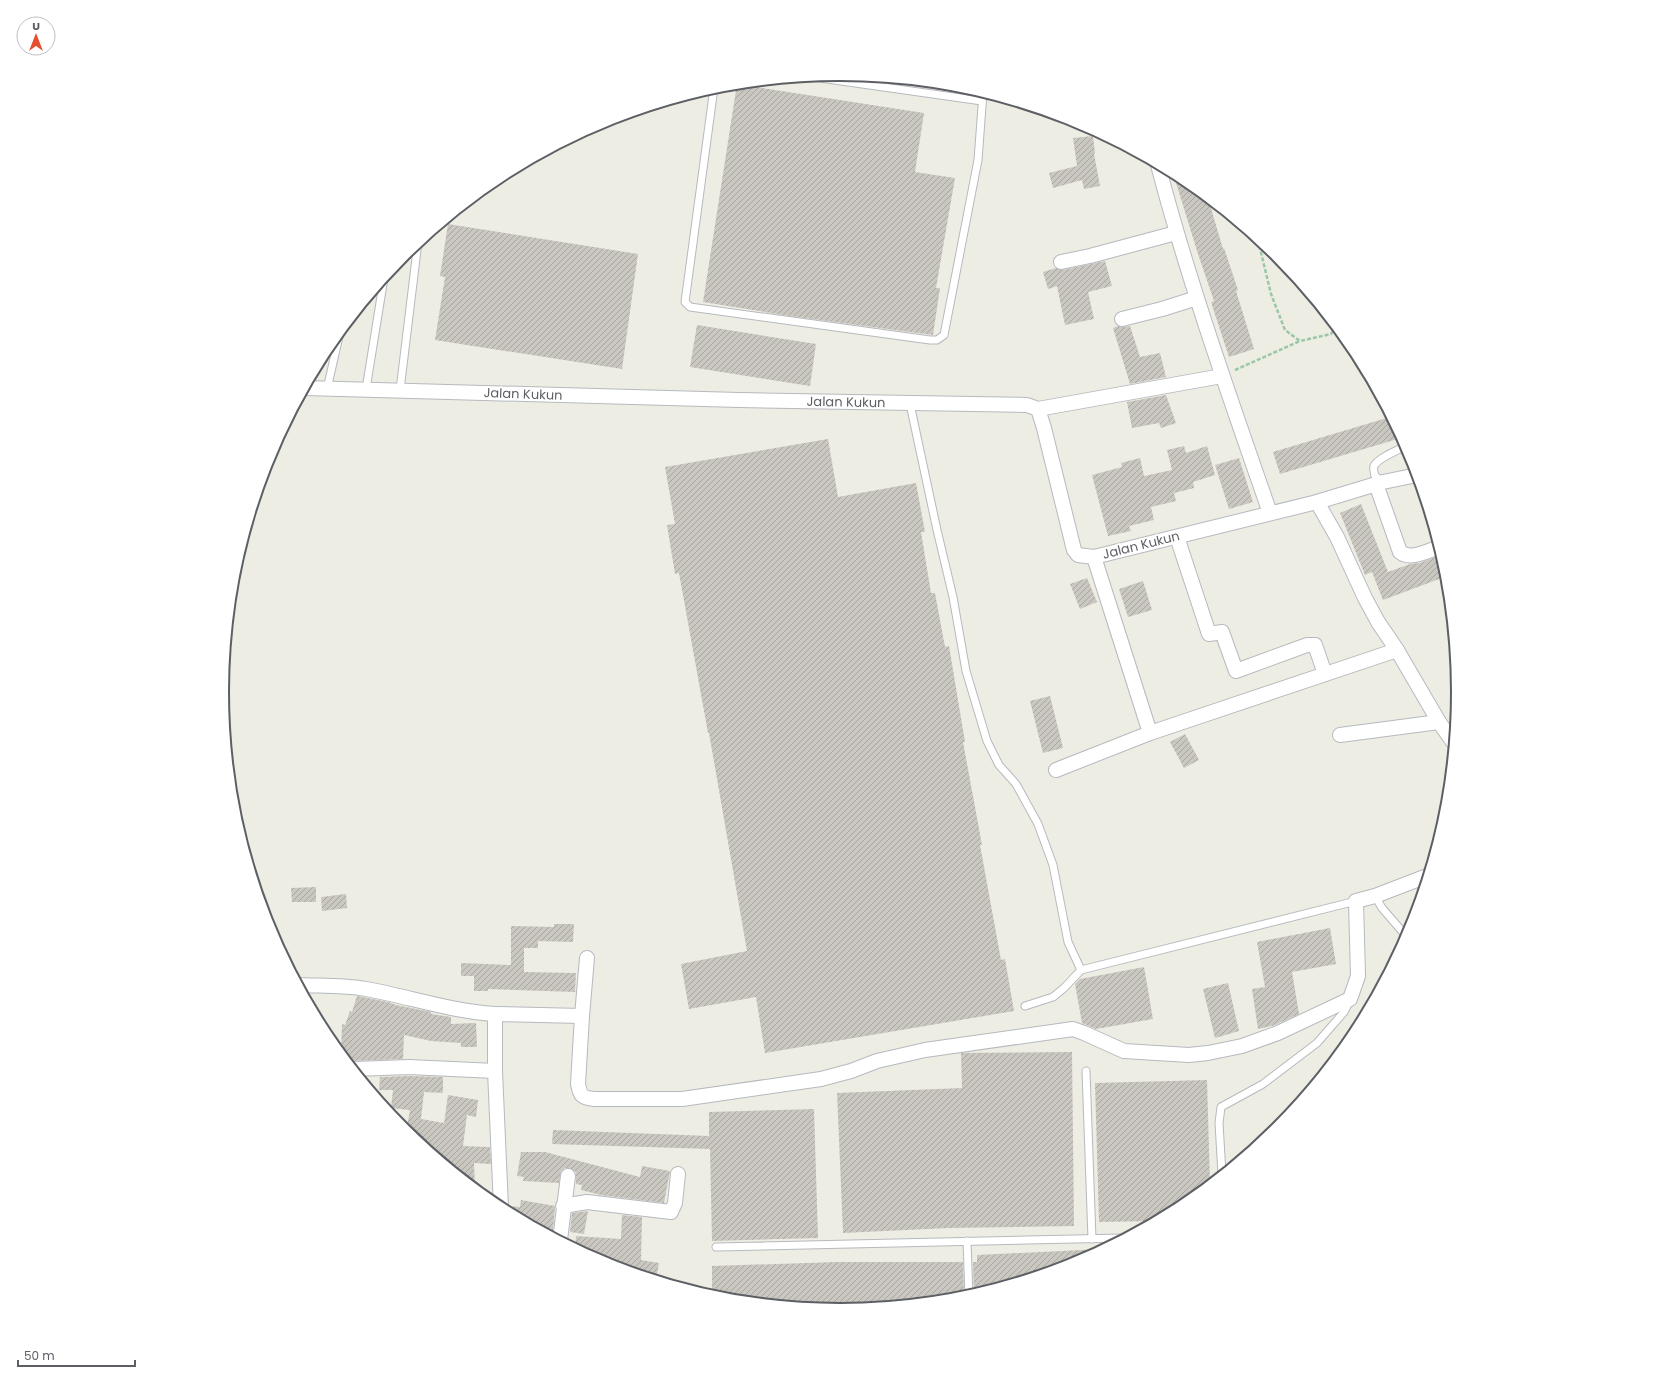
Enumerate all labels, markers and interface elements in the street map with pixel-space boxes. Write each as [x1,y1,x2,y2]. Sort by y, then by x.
north arrow [16,16,56,56]
text: U [32,18,40,34]
street label: Jalan Kukun [483,383,563,405]
street label: Jalan Kukun [806,392,886,412]
street label: Jalan Kukun [1100,526,1182,564]
scale bar [18,1342,135,1368]
text: 50 m [24,1347,55,1364]

